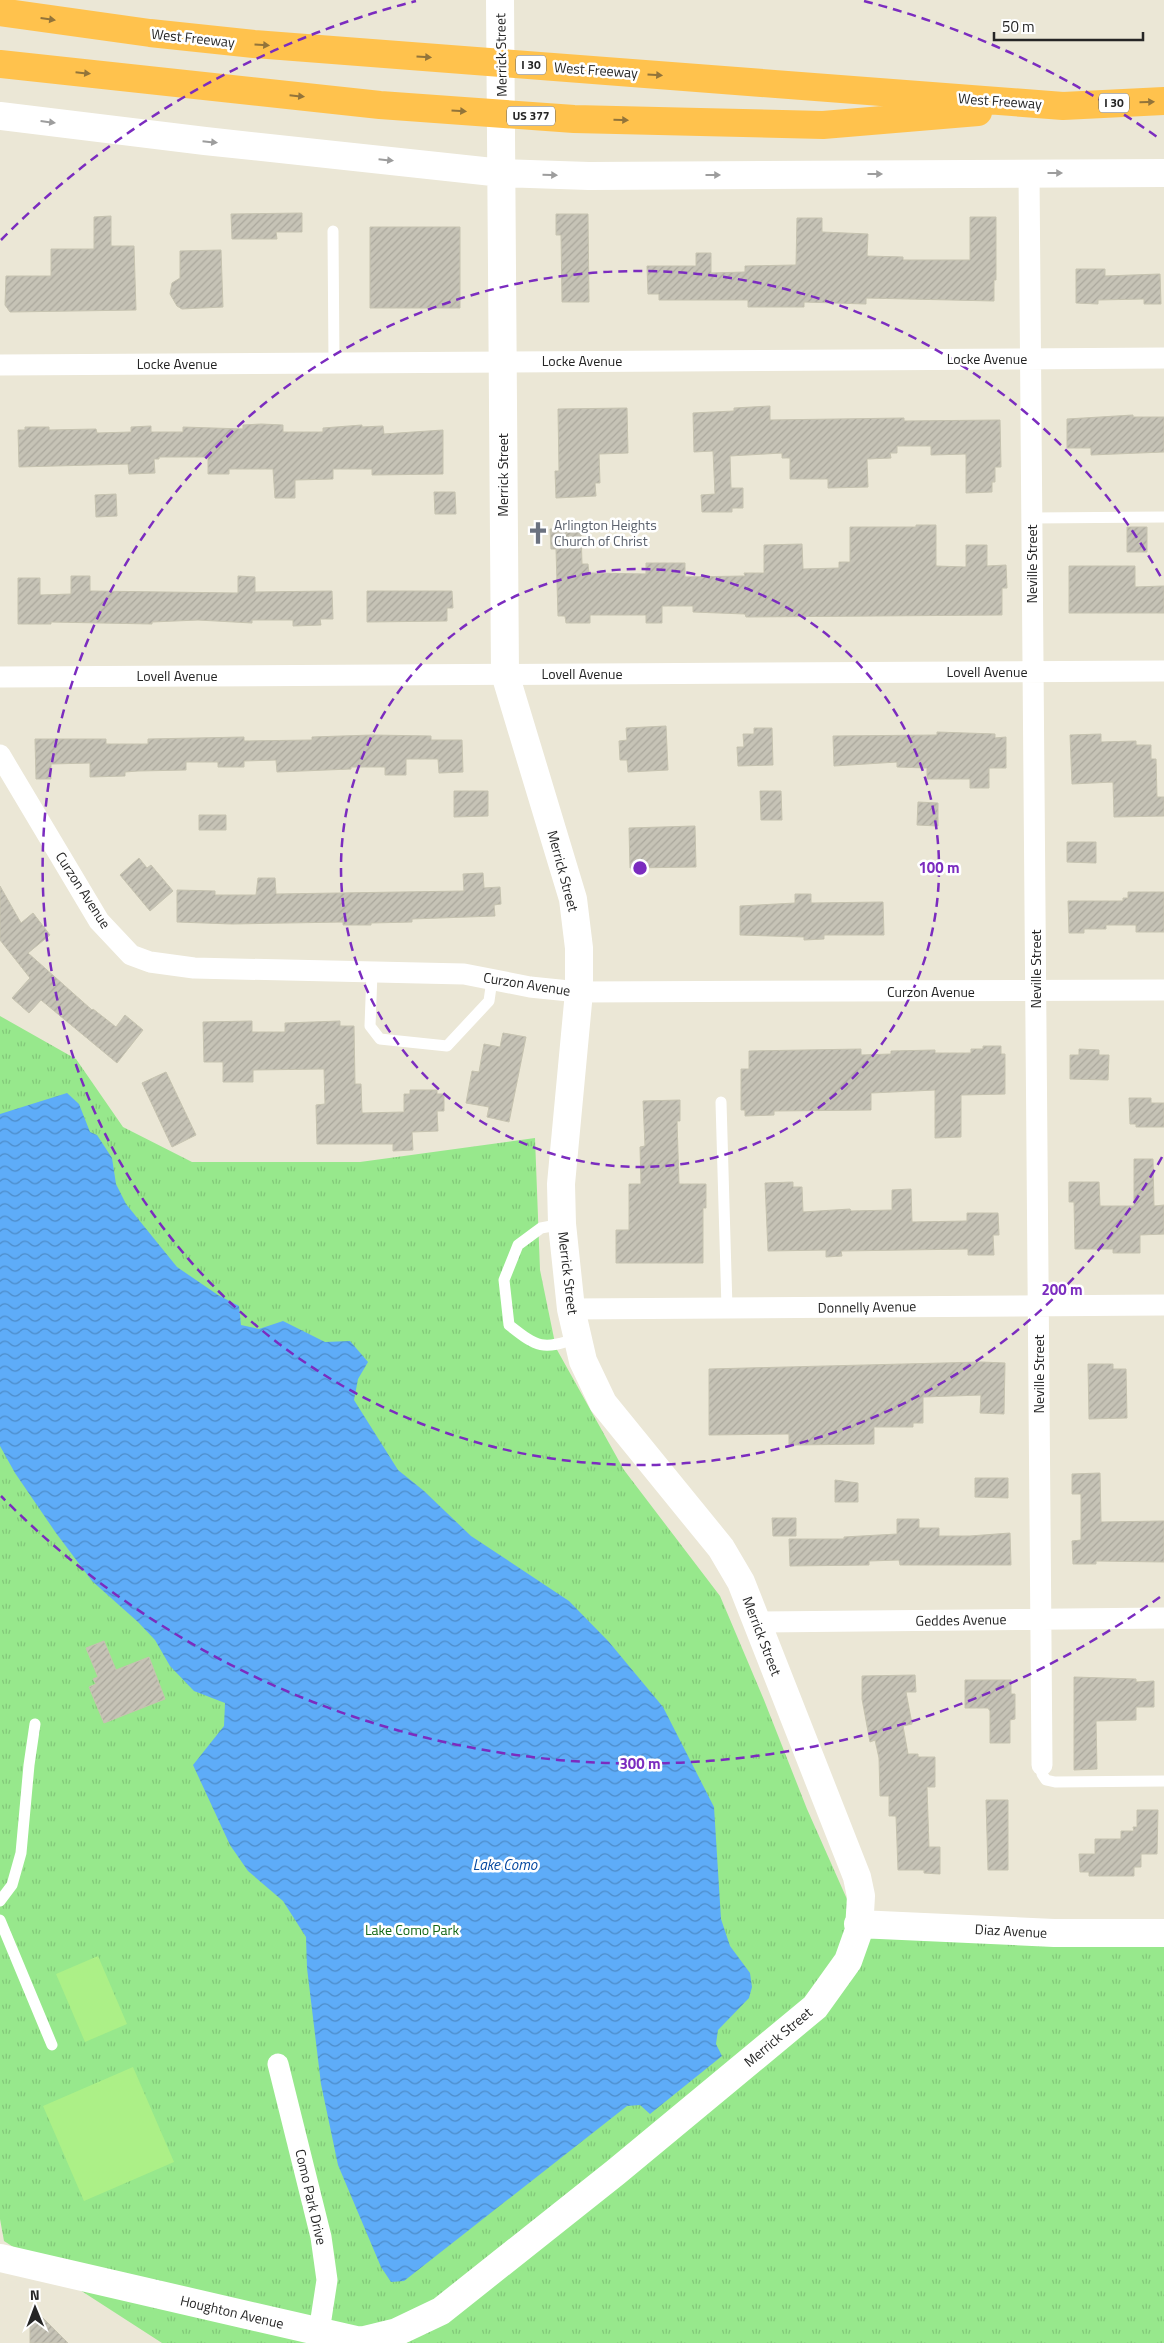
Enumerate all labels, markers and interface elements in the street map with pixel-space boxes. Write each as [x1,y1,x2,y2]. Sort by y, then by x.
scale bar [994,10,1143,42]
street label: Merrick Street [489,13,512,97]
one-way arrow [41,15,57,23]
text: 50 m [1002,15,1035,38]
street label: West Freeway [150,23,236,52]
one-way arrow [254,41,270,49]
one-way arrow [416,54,432,62]
road number: I 30 [516,56,546,74]
street label: West Freeway [553,56,639,83]
one-way arrow [76,70,92,78]
one-way arrow [648,71,664,79]
street label: West Freeway [957,87,1043,114]
one-way arrow [289,92,305,100]
road number: I 30 [1099,94,1129,112]
one-way arrow [1139,98,1155,106]
road number: US 377 [507,106,555,125]
one-way arrow [451,107,467,115]
one-way arrow [613,116,629,124]
one-way arrow [41,118,57,126]
one-way arrow [202,138,218,146]
one-way arrow [379,156,395,164]
one-way arrow [1048,169,1064,177]
one-way arrow [868,170,884,178]
one-way arrow [543,171,559,179]
one-way arrow [705,171,721,179]
street label: Locke Avenue [947,348,1027,369]
street label: Locke Avenue [542,350,622,371]
street label: Locke Avenue [137,353,217,374]
street label: Merrick Street [492,433,513,517]
place label: Arlington Heights Church of Christ [554,514,657,551]
church icon: Arlington Heights Church of Christ [525,520,551,546]
street label: Neville Street [1021,524,1042,603]
street label: Lovell Avenue [947,661,1027,682]
street label: Lovell Avenue [542,663,622,684]
street label: Lovell Avenue [137,665,217,686]
street label: Merrick Street [543,828,584,914]
street label: Curzon Avenue [51,847,116,932]
text: 100 m [918,856,960,879]
centre of rings [631,859,649,877]
street label: Neville Street [1025,929,1046,1008]
street label: Curzon Avenue [482,966,572,1001]
street label: Curzon Avenue [887,981,975,1002]
street label: Merrick Street [553,1230,584,1316]
text: 200 m [1041,1278,1083,1301]
street label: Donnelly Avenue [817,1295,916,1318]
street label: Neville Street [1028,1334,1049,1413]
street label: Merrick Street [738,1593,787,1679]
street label: Geddes Avenue [915,1608,1007,1631]
text: 300 m [619,1752,661,1775]
water label: Lake Como [473,1853,538,1876]
street label: Diaz Avenue [974,1918,1048,1943]
park label: Lake Como Park [365,1919,459,1940]
street label: Merrick Street [739,2002,816,2071]
street label: Como Park Drive [290,2147,333,2247]
north arrow [10,2283,60,2333]
text: N [30,2284,40,2305]
street label: Houghton Avenue [178,2289,286,2334]

